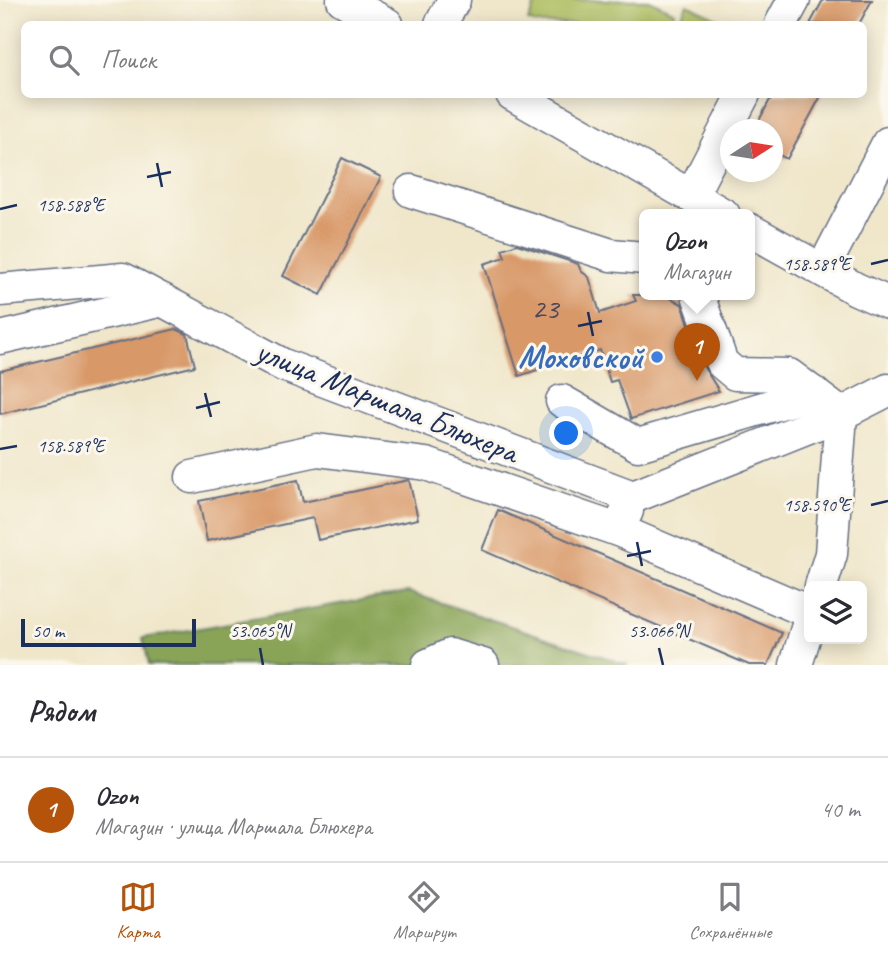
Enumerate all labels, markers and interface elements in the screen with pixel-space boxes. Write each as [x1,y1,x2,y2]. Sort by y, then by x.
search box [21,21,867,98]
icon: search [45,41,83,79]
text: Поиск [101,43,156,76]
north arrow [720,119,783,182]
text: 158.588°E [38,194,107,216]
popup [639,209,755,300]
text: Ozon [663,224,707,257]
text: 158.589°E [784,253,853,275]
text: Магазин [663,257,731,286]
house number: 23 [532,289,561,327]
pin: 1 [674,323,720,381]
street label: улица Маршала Блюхера [248,329,526,474]
place label: Моховской [518,336,645,378]
marker: Моховской [649,349,665,365]
your location [549,416,583,450]
text: 158.589°E [38,435,107,457]
text: 158.590°E [784,494,853,516]
map controls [804,581,867,644]
button: layers [804,581,867,644]
scale bar [21,616,196,648]
text: 50 m [32,619,64,643]
text: 53.065°N [230,620,293,642]
text: 53.066°N [629,620,692,642]
text: Рядом [28,692,95,730]
text: Ozon [95,779,138,812]
text: 1 [46,795,56,824]
text: 40 m [821,795,860,824]
text: Магазин · улица Маршала Блюхера [95,812,372,841]
tab: Карта [117,878,160,944]
tab: Маршрут [393,878,456,944]
tab: Сохранённые [689,878,771,944]

